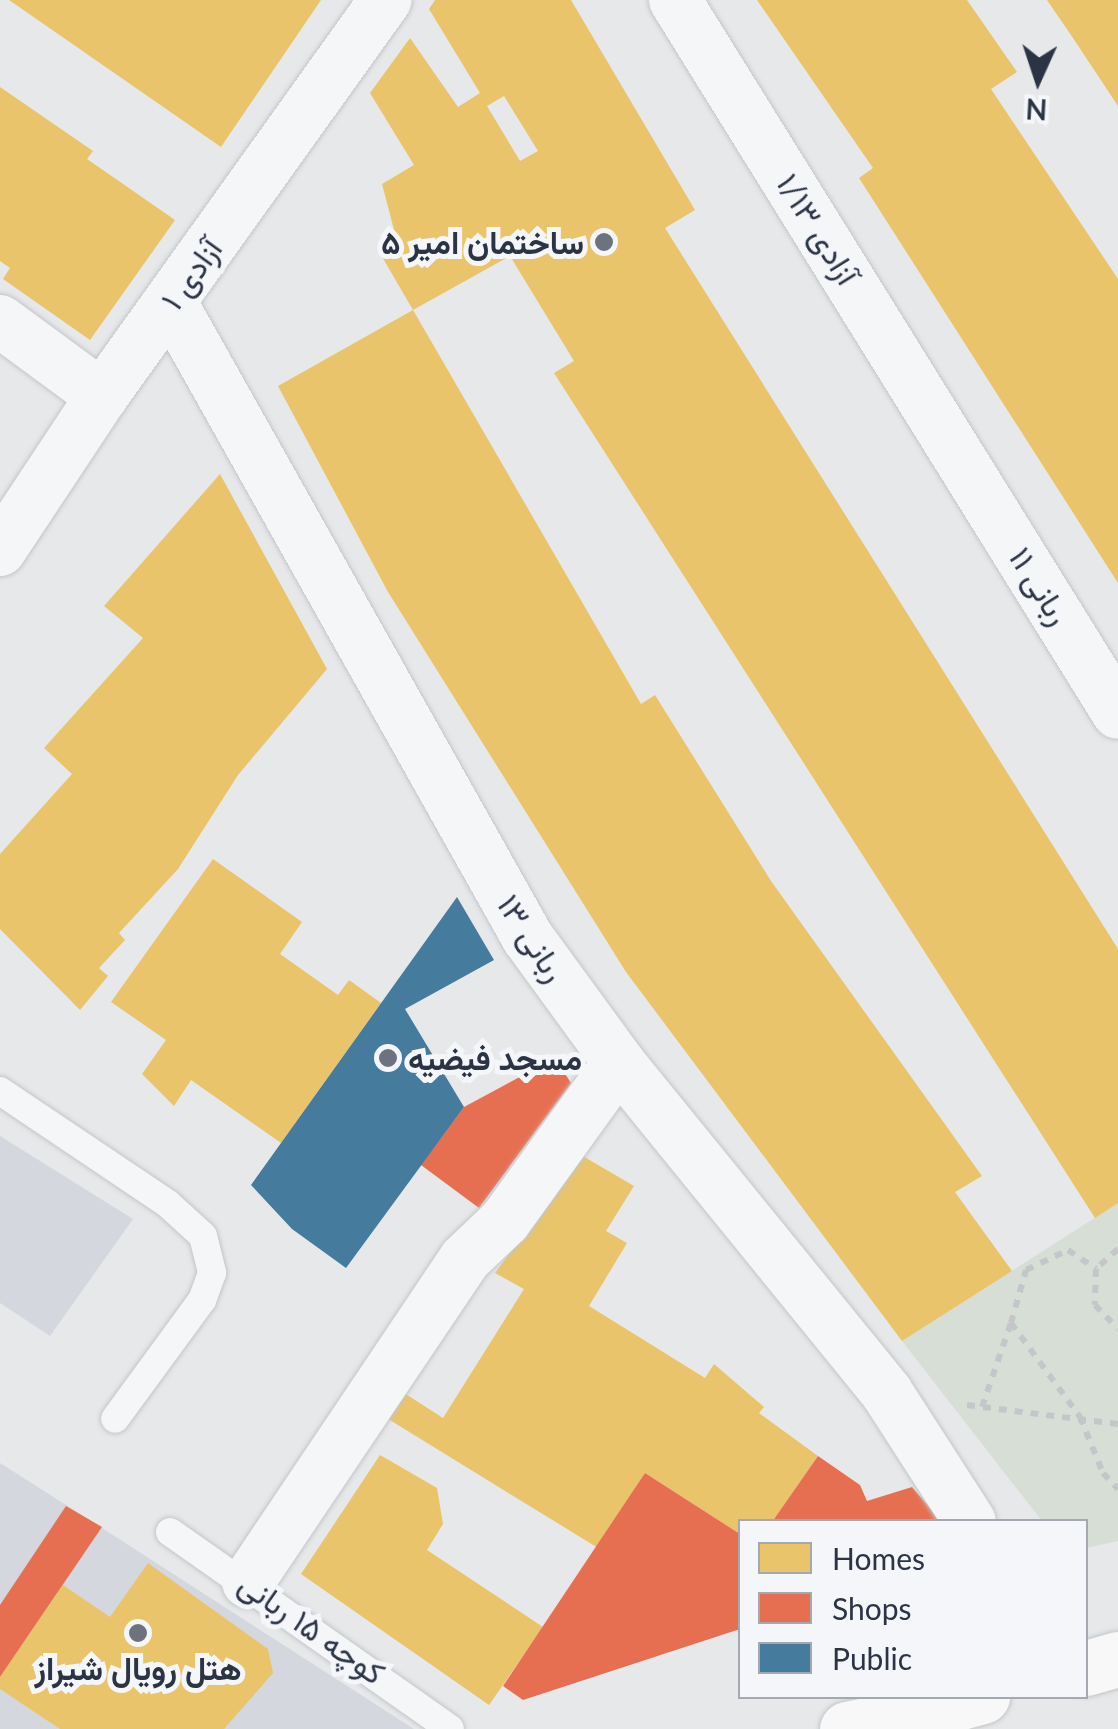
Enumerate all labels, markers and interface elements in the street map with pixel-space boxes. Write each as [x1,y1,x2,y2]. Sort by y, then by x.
north arrow [988,30,1088,130]
text: N [1025,92,1048,128]
street label: آزادی ۱/۱۳ [769,166,867,292]
place label: ساختمان امیر ۵ [381,223,584,261]
street label: آزادی ۱ [152,231,230,317]
marker: ساختمان امیر ۵ [593,231,615,253]
street label: ربانی ۱۱ [1001,540,1079,632]
street label: ربانی ۱۳ [490,887,574,989]
place label: مسجد فیضیه [408,1039,582,1077]
marker: مسجد فیضیه [377,1047,399,1069]
legend [738,1519,1088,1699]
text: Homes [832,1540,925,1576]
street label: کوچه ۱۵ ربانی [232,1564,392,1692]
text: Shops [832,1590,912,1626]
marker: هتل رویال شیراز [127,1622,149,1644]
text: Public [832,1640,912,1676]
place label: هتل رویال شیراز [34,1649,242,1687]

